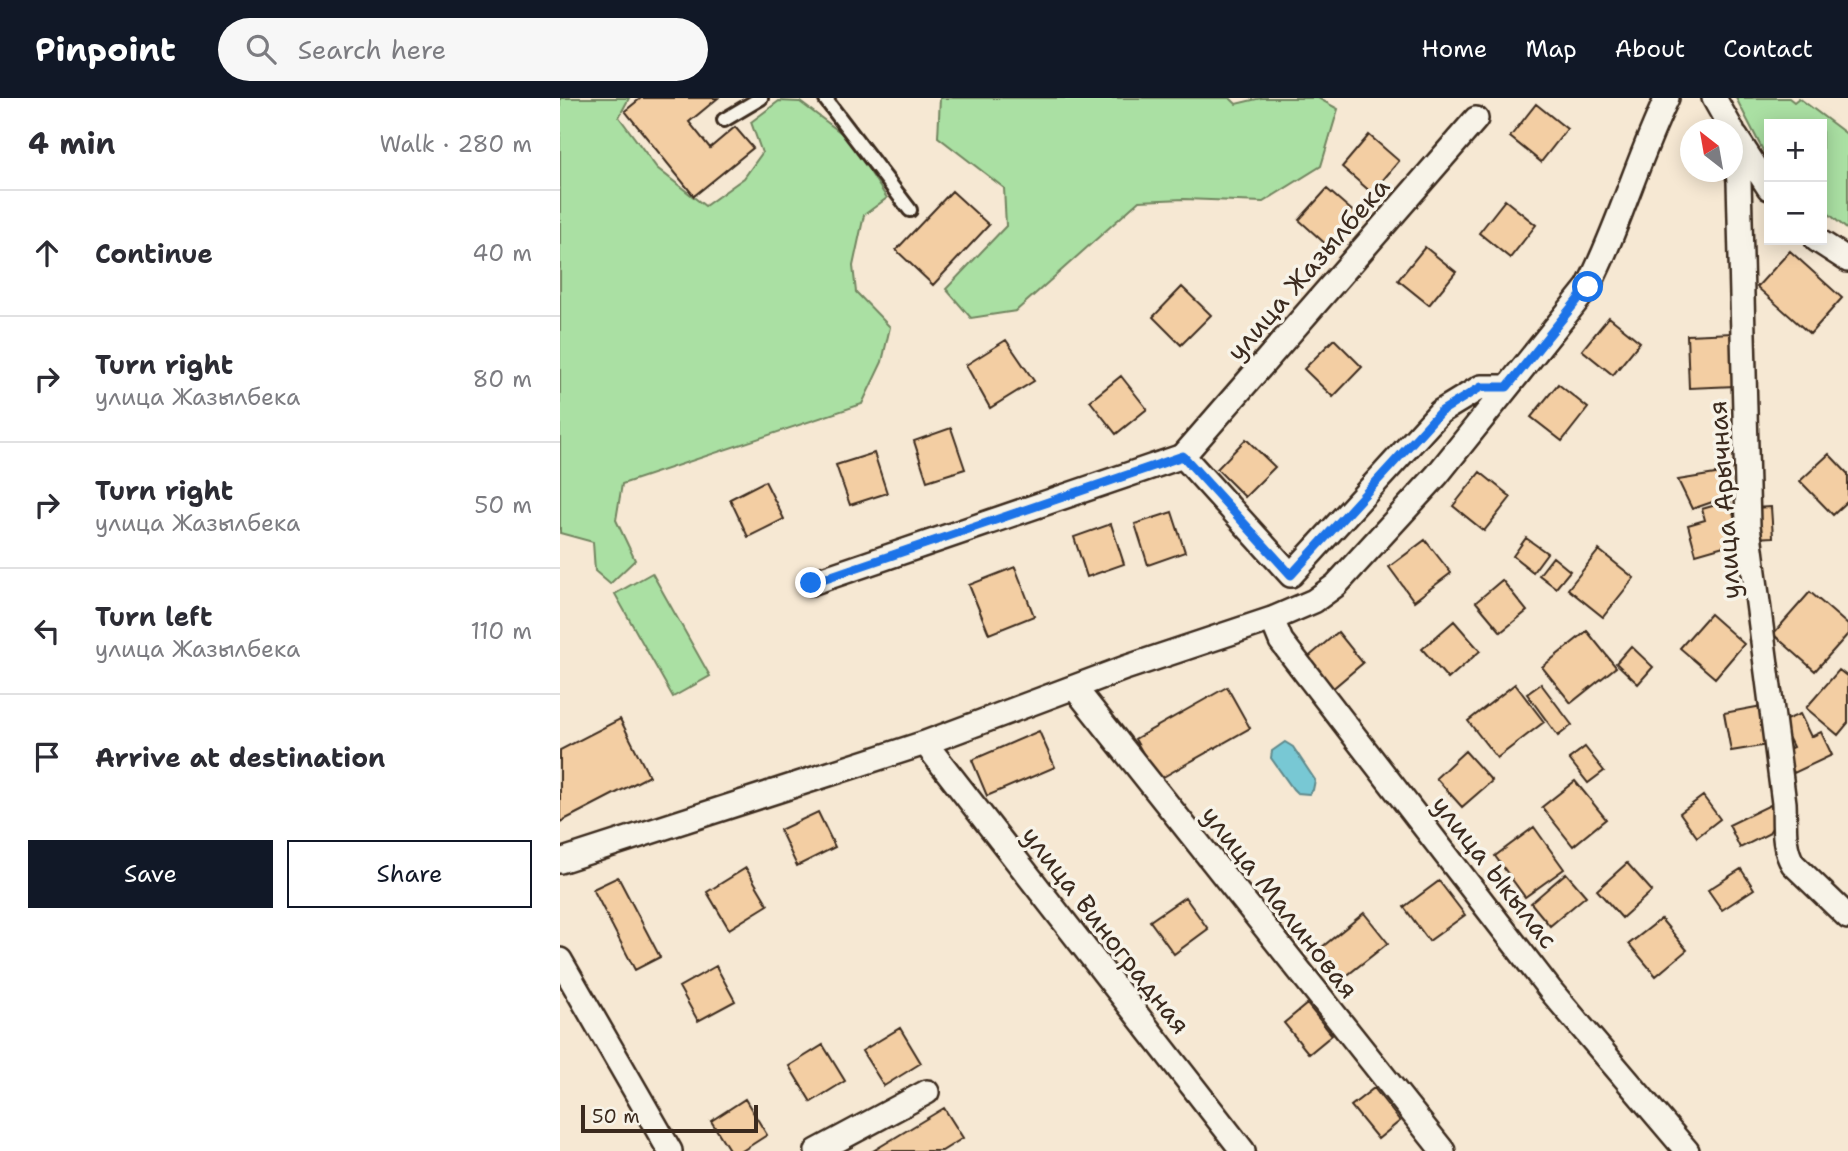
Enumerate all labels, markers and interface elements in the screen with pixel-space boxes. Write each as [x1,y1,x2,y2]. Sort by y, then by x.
search box [218,18,708,81]
text: Pinpoint [35,27,176,72]
icon: search [242,30,280,68]
text: Search here [298,32,446,67]
text: Home [1421,33,1487,65]
text: Map [1525,33,1577,65]
text: About [1615,33,1685,65]
text: Contact [1723,33,1813,65]
north arrow [1680,119,1743,182]
map controls [1764,119,1827,245]
button: + [1764,119,1827,182]
text: 4 min [28,123,115,164]
text: Walk · 280 m [379,129,532,159]
street label: улица Жазылбека [1218,170,1397,368]
button: − [1764,182,1827,245]
icon: ahead [28,234,66,272]
text: Continue [95,236,213,271]
text: 40 m [472,238,532,268]
route start [1572,271,1603,302]
text: Turn right [95,347,233,382]
icon: right [28,360,66,398]
text: 80 m [473,364,532,394]
text: улица Жазылбека [95,382,300,412]
street label: улица Арычная [1699,400,1748,601]
text: Turn right [95,473,233,508]
icon: right [28,486,66,524]
text: 50 m [474,490,532,520]
text: улица Жазылбека [95,508,300,538]
route end [795,567,826,598]
text: Turn left [95,599,212,634]
icon: left [28,612,66,650]
text: 110 m [470,616,532,646]
text: улица Жазылбека [95,634,300,664]
icon: arrive [28,738,66,776]
text: Arrive at destination [95,740,385,775]
street label: улица Ыкылас [1425,788,1566,956]
street label: улица Малиновая [1194,798,1367,1005]
street label: улица Виноградная [1014,819,1199,1041]
button: Save [28,840,273,908]
button: Share [287,840,532,908]
scale bar [581,1102,758,1134]
text: 50 m [592,1104,640,1129]

